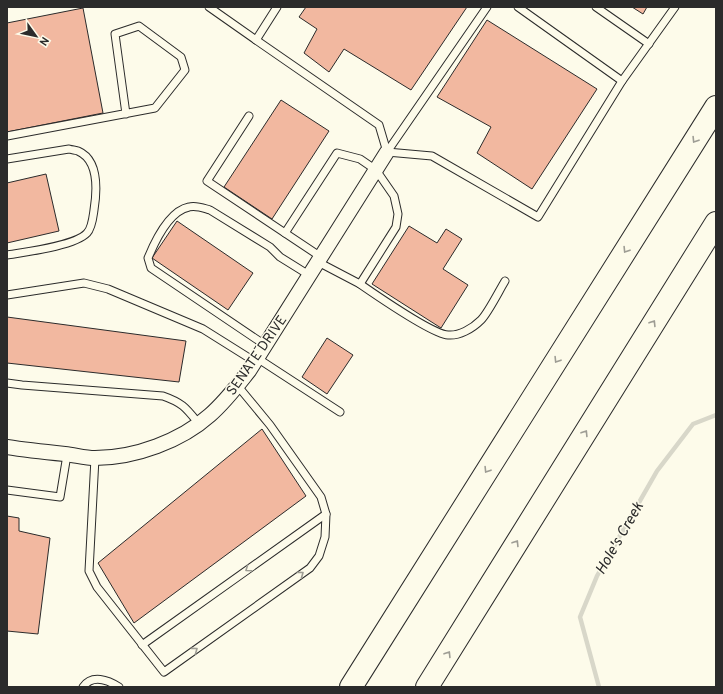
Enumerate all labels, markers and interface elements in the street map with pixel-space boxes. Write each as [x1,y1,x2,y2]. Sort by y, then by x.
north arrow [16,16,56,56]
text: N [36,34,52,48]
one-way arrow [692,136,700,143]
one-way arrow [623,246,631,253]
street label: SENATE DRIVE [223,313,291,399]
one-way arrow [649,320,656,327]
one-way arrow [554,356,561,363]
one-way arrow [580,430,587,437]
one-way arrow [485,466,492,473]
water label: Hole's Creek [592,499,649,578]
one-way arrow [511,540,519,547]
one-way arrow [246,564,253,571]
one-way arrow [297,571,304,579]
one-way arrow [191,648,198,655]
one-way arrow [443,651,450,658]

